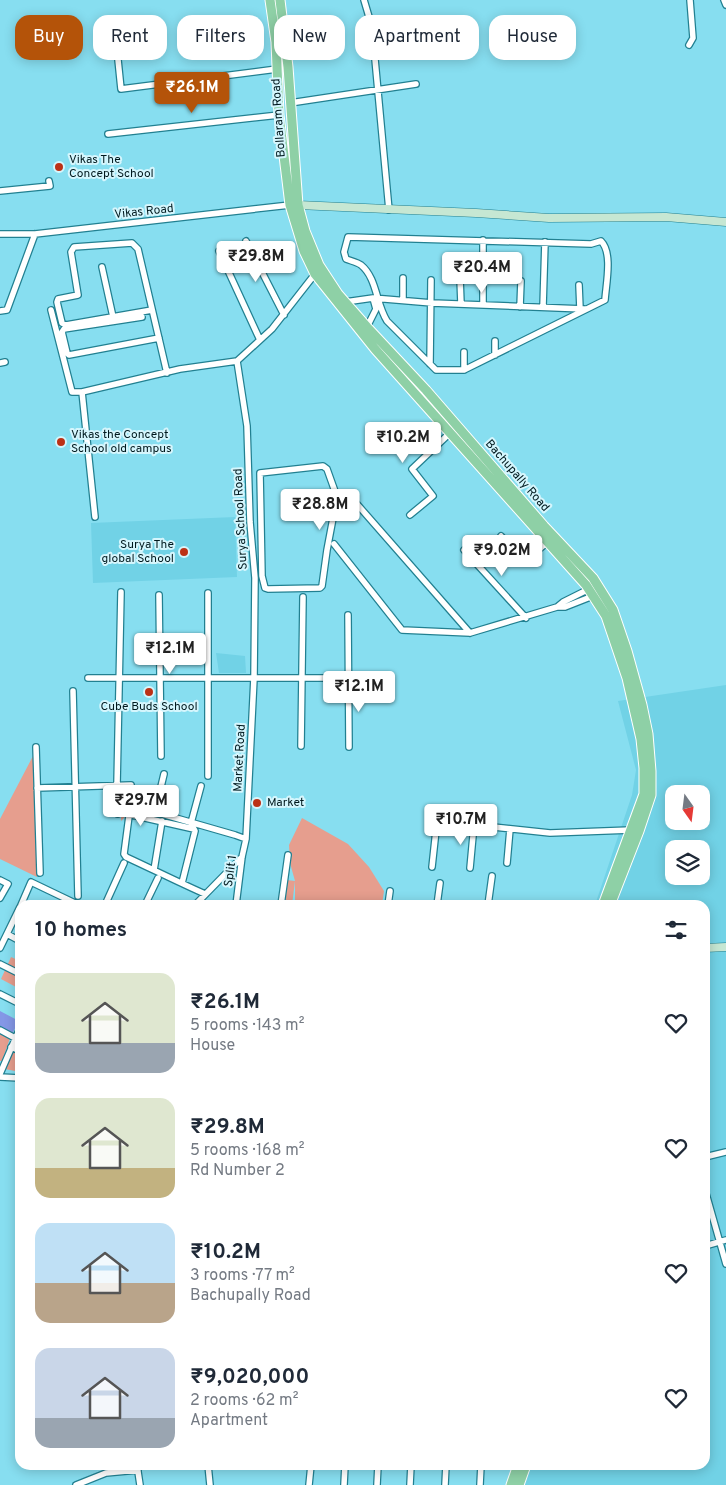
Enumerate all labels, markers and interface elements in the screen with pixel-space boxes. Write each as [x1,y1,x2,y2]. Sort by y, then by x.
chip: Buy [15,15,83,60]
chip: Rent [93,15,167,60]
chip: Filters [177,15,264,60]
chip: New [274,15,345,60]
chip: Apartment [355,15,479,60]
chip: House [489,15,576,60]
pin: ₹26.1M [151,72,233,114]
text: ₹26.1M [165,78,219,98]
street label: Bollaram Road [268,78,290,158]
place label: Vikas The Concept School [69,152,154,182]
marker: Vikas The Concept School [53,161,65,173]
street label: Vikas Road [114,201,174,223]
pin: ₹29.8M [215,240,297,283]
text: ₹29.8M [228,247,284,267]
pin: ₹20.4M [441,252,523,294]
text: ₹20.4M [453,258,511,278]
pin: ₹10.2M [362,422,444,464]
place label: Vikas the Concept School old campus [71,427,172,457]
text: ₹10.2M [376,428,430,448]
marker: Vikas the Concept School old campus [55,436,67,448]
street label: Bachupally Road [481,437,553,515]
street label: Surya School Road [230,468,252,570]
pin: ₹28.8M [279,488,361,531]
text: ₹28.8M [292,495,348,515]
pin: ₹9.02M [461,534,543,577]
place label: Surya The global School [102,537,174,567]
text: ₹9.02M [473,541,531,561]
marker: Surya The global School [178,546,190,558]
pin: ₹12.1M [129,632,211,675]
text: ₹12.1M [145,639,195,659]
pin: ₹12.1M [318,670,400,713]
text: ₹12.1M [334,677,384,697]
marker: Cube Buds School [143,686,155,698]
place label: Cube Buds School [100,699,198,715]
street label: Market Road [230,724,250,792]
pin: ₹29.7M [100,784,182,827]
north arrow [665,785,710,830]
map controls [665,785,710,885]
text: ₹29.7M [114,791,168,811]
place label: Market [267,795,304,811]
marker: Market [251,797,263,809]
pin: ₹10.7M [420,804,502,846]
text: ₹10.7M [435,810,487,830]
button: layers [665,840,710,885]
street label: Split 1 [221,854,241,888]
icon: filters [662,916,690,944]
text: 10 homes [35,917,127,944]
text: ₹26.1M [190,989,260,1016]
icon: home [75,993,135,1053]
icon: heart [662,1009,690,1037]
text: 5 rooms · 143 m² [190,1016,304,1036]
text: House [190,1036,235,1056]
text: ₹29.8M [190,1114,265,1141]
icon: home [75,1118,135,1178]
icon: heart [662,1134,690,1162]
text: 5 rooms · 168 m² [190,1141,305,1161]
text: Rd Number 2 [190,1161,285,1181]
text: ₹10.2M [190,1239,261,1266]
icon: home [75,1243,135,1303]
icon: heart [662,1259,690,1287]
text: 3 rooms · 77 m² [190,1266,295,1286]
text: Bachupally Road [190,1286,311,1306]
text: ₹9,020,000 [190,1364,309,1391]
icon: home [75,1368,135,1428]
icon: heart [662,1384,690,1412]
text: 2 rooms · 62 m² [190,1391,298,1411]
text: Apartment [190,1411,268,1431]

